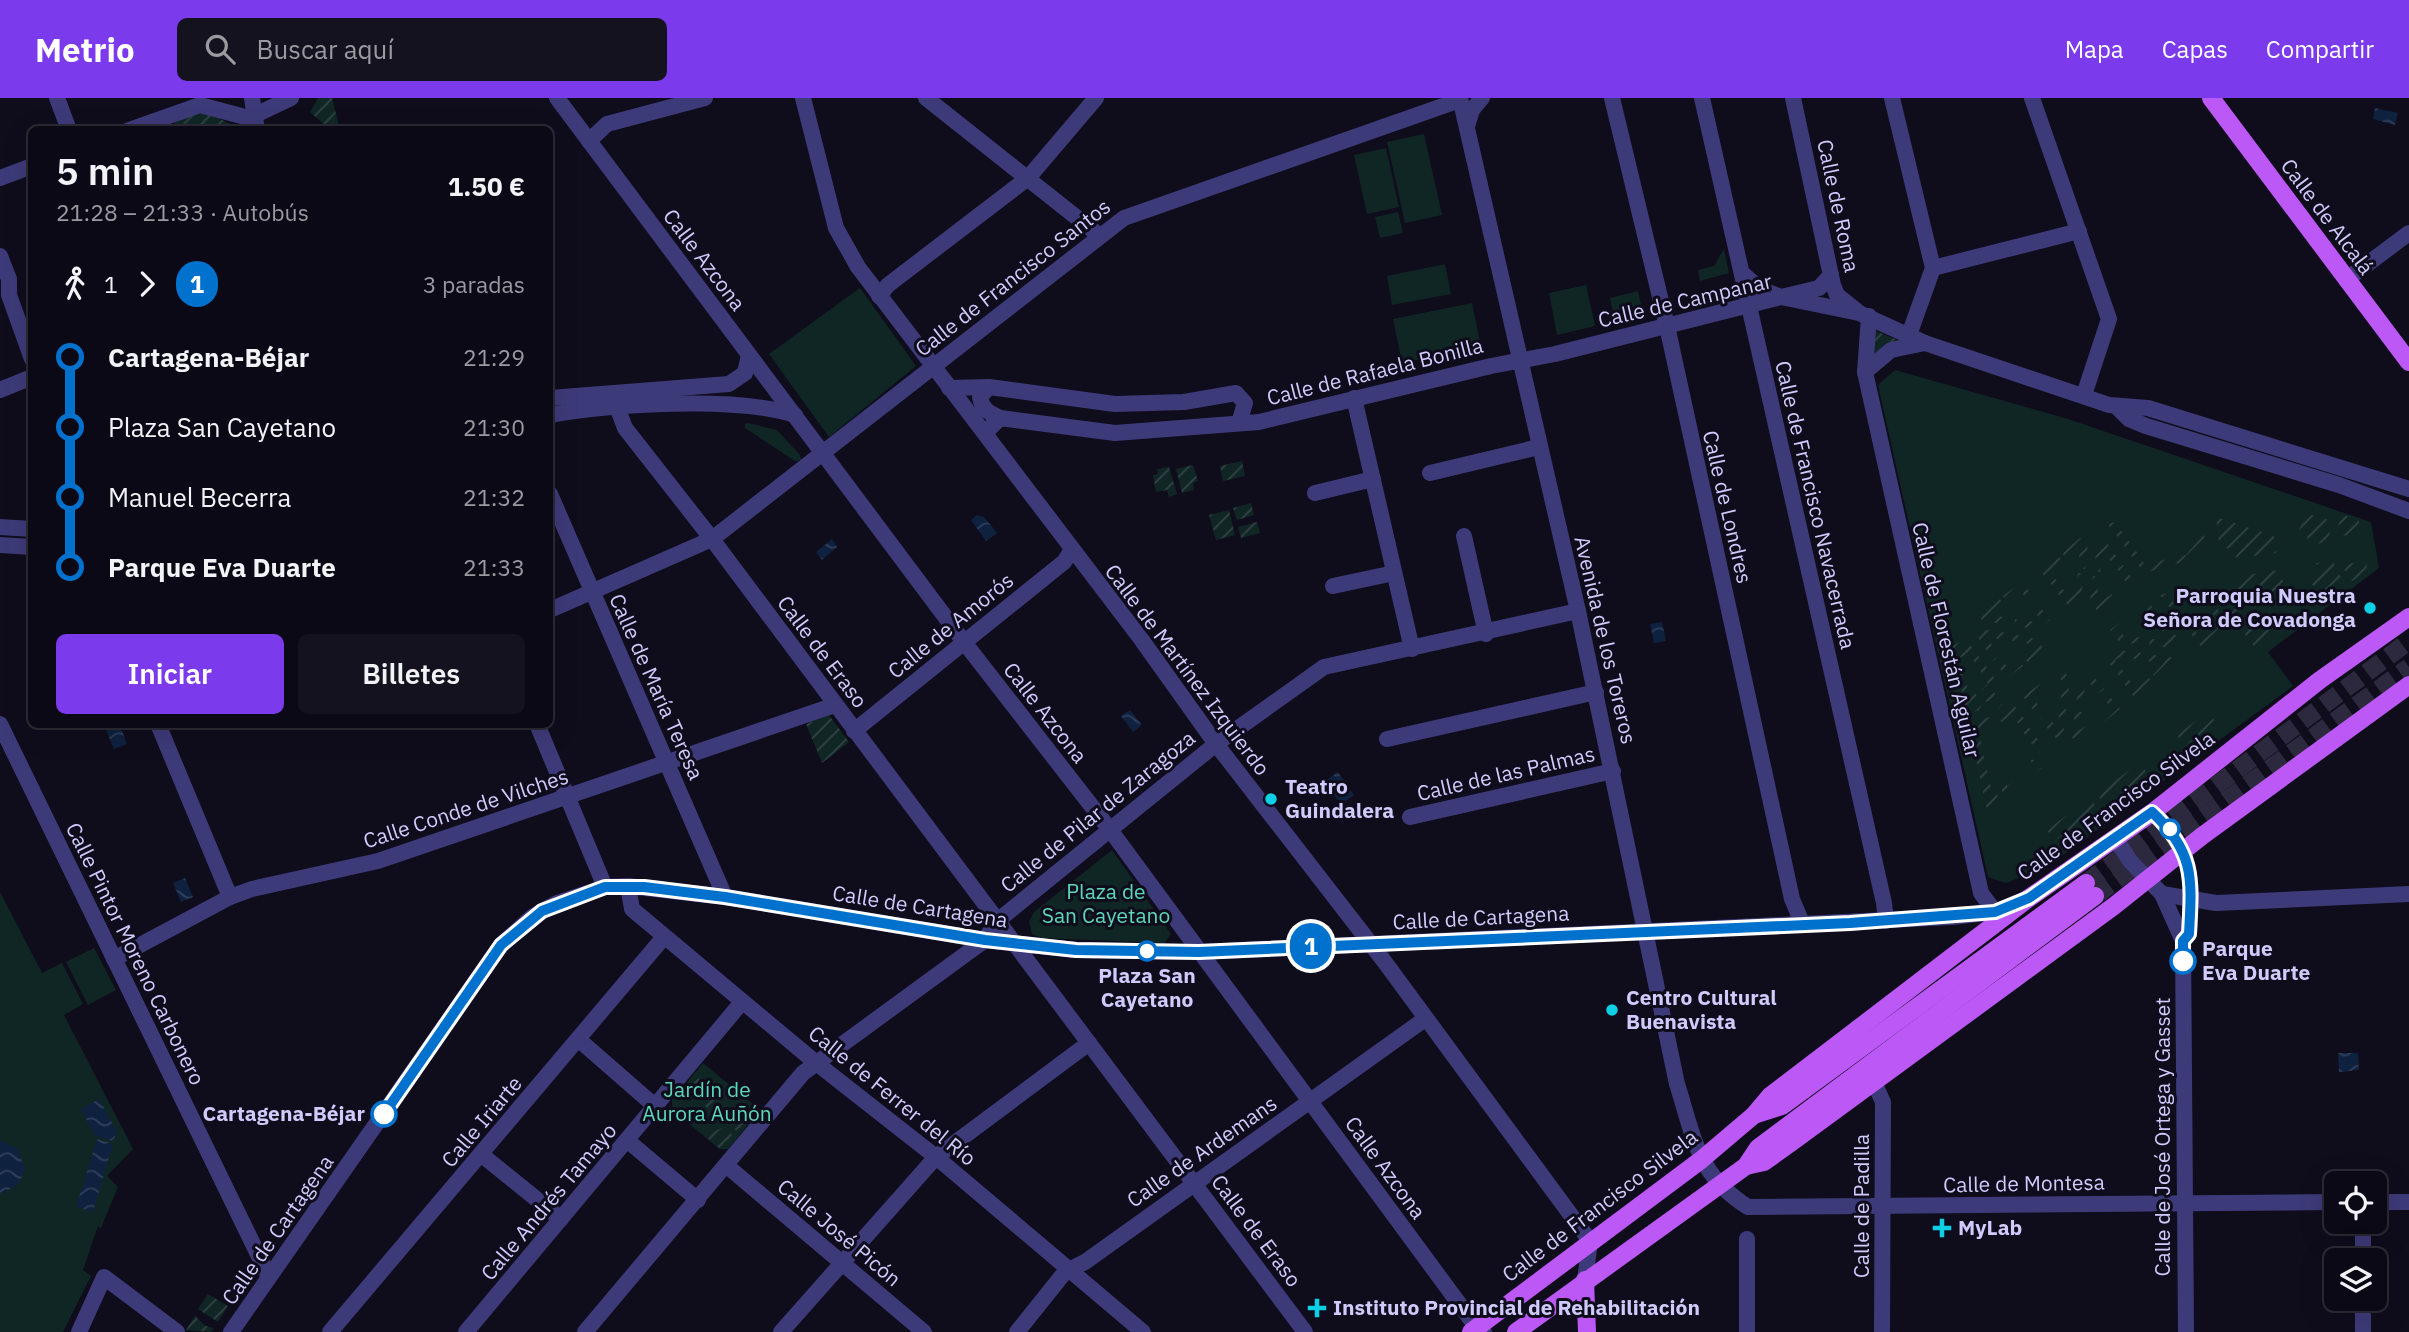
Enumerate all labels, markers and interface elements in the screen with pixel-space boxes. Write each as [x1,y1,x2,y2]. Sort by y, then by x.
search box [177,18,667,81]
text: Metrio [35,28,135,71]
icon: search [201,30,239,68]
text: Buscar aquí [257,32,394,66]
text: Mapa [2065,33,2124,65]
text: Capas [2162,33,2228,65]
text: Compartir [2266,33,2374,65]
street label: Calle de Roma [1811,137,1867,275]
text: 5 min [56,146,154,195]
street label: Calle de Alcalá [2275,153,2381,280]
text: 1.50 € [448,169,525,203]
street label: Calle de Francisco Santos [909,192,1116,362]
text: 21:28 – 21:33 · Autobús [56,197,309,227]
street label: Calle Azcona [657,203,752,316]
icon: walk [56,265,94,303]
icon: forward [128,265,166,303]
street label: Calle de Campanar [1595,266,1775,334]
text: 1 [190,268,204,300]
text: 1 [104,269,118,299]
text: 3 paradas [423,269,525,299]
street label: Calle de Rafaela Bonilla [1264,331,1486,411]
text: Cartagena-Béjar [108,340,309,374]
text: 21:29 [463,342,525,372]
street label: Calle de Francisco Navacerrada [1769,358,1863,652]
text: Plaza San Cayetano [108,410,336,444]
text: 21:30 [463,412,525,442]
street label: Calle de Londres [1697,427,1759,586]
text: Manuel Becerra [108,480,291,514]
text: 21:32 [463,482,525,512]
street label: Calle de Florestán Aguilar [1906,519,1988,761]
street label: Avenida de los Toreros [1568,533,1644,747]
text: Parque Eva Duarte [108,550,336,584]
text: 21:33 [463,552,525,582]
street label: Calle de Martínez Izquierdo [1099,558,1277,781]
street label: Calle de Amorós [882,566,1019,685]
place label: Parroquia Nuestra Señora de Covadonga [2143,581,2356,633]
street label: Calle de María Teresa [603,589,711,784]
street label: Calle de Eraso [771,590,874,713]
marker: Parroquia Nuestra Señora de Covadonga [2362,600,2378,616]
button: Iniciar [56,634,284,714]
button: Billetes [298,634,525,714]
street label: Calle Azcona [998,656,1094,769]
street label: Calle de Pilar de Zaragoza [994,724,1201,898]
street label: Calle de Francisco Silvela [2011,724,2220,886]
street label: Calle de las Palmas [1414,739,1598,807]
street label: Calle Conde de Vilches [360,762,572,854]
place label: Teatro Guindalera [1285,772,1394,824]
marker: Teatro Guindalera [1263,791,1279,807]
street label: Calle Pintor Moreno Carbonero [60,818,212,1090]
unlabelled marker [2160,819,2180,839]
park label: Plaza de San Cayetano [1042,877,1170,929]
street label: Calle de Cartagena [831,878,1010,934]
street label: Calle de Cartagena [1392,898,1570,936]
line badge: 1 [1288,923,1334,969]
text: 1 [1304,930,1318,962]
place label: Parque Eva Duarte [2202,934,2310,986]
marker: Plaza San Cayetano [1137,941,1157,961]
marker: Parque Eva Duarte [2170,948,2196,974]
place label: Plaza San Cayetano [1098,961,1196,1013]
place label: Centro Cultural Buenavista [1626,983,1777,1035]
street label: Calle de José Ortega y Gasset [2148,997,2176,1277]
marker: Centro Cultural Buenavista [1604,1002,1620,1018]
street label: Calle de Ferrer del Río [803,1019,982,1171]
street label: Calle Iriarte [435,1070,528,1173]
park label: Jardín de Aurora Auñón [642,1075,772,1127]
street label: Calle de Ardemans [1121,1089,1282,1213]
place label: Cartagena-Béjar [202,1099,366,1127]
marker: Cartagena-Béjar [371,1101,397,1127]
street label: Calle Azcona [1339,1110,1433,1224]
street label: Calle Andrés Tamayo [474,1117,622,1286]
street label: Calle de Francisco Silvela [1496,1123,1703,1288]
street label: Calle de Padilla [1847,1134,1875,1278]
street label: Calle de Cartagena [215,1149,339,1310]
street label: Calle de Montesa [1943,1168,2105,1198]
street label: Calle de Eraso [1205,1169,1308,1292]
map controls [2324,1171,2387,1311]
button: locate [2324,1171,2387,1234]
street label: Calle José Picón [772,1172,907,1292]
place label: MyLab [1958,1213,2022,1241]
marker: MyLab [1932,1218,1952,1238]
button: layers [2324,1248,2387,1311]
place label: Instituto Provincial de Rehabilitación [1333,1293,1700,1321]
marker: Instituto Provincial de Rehabilitación [1307,1298,1327,1318]

